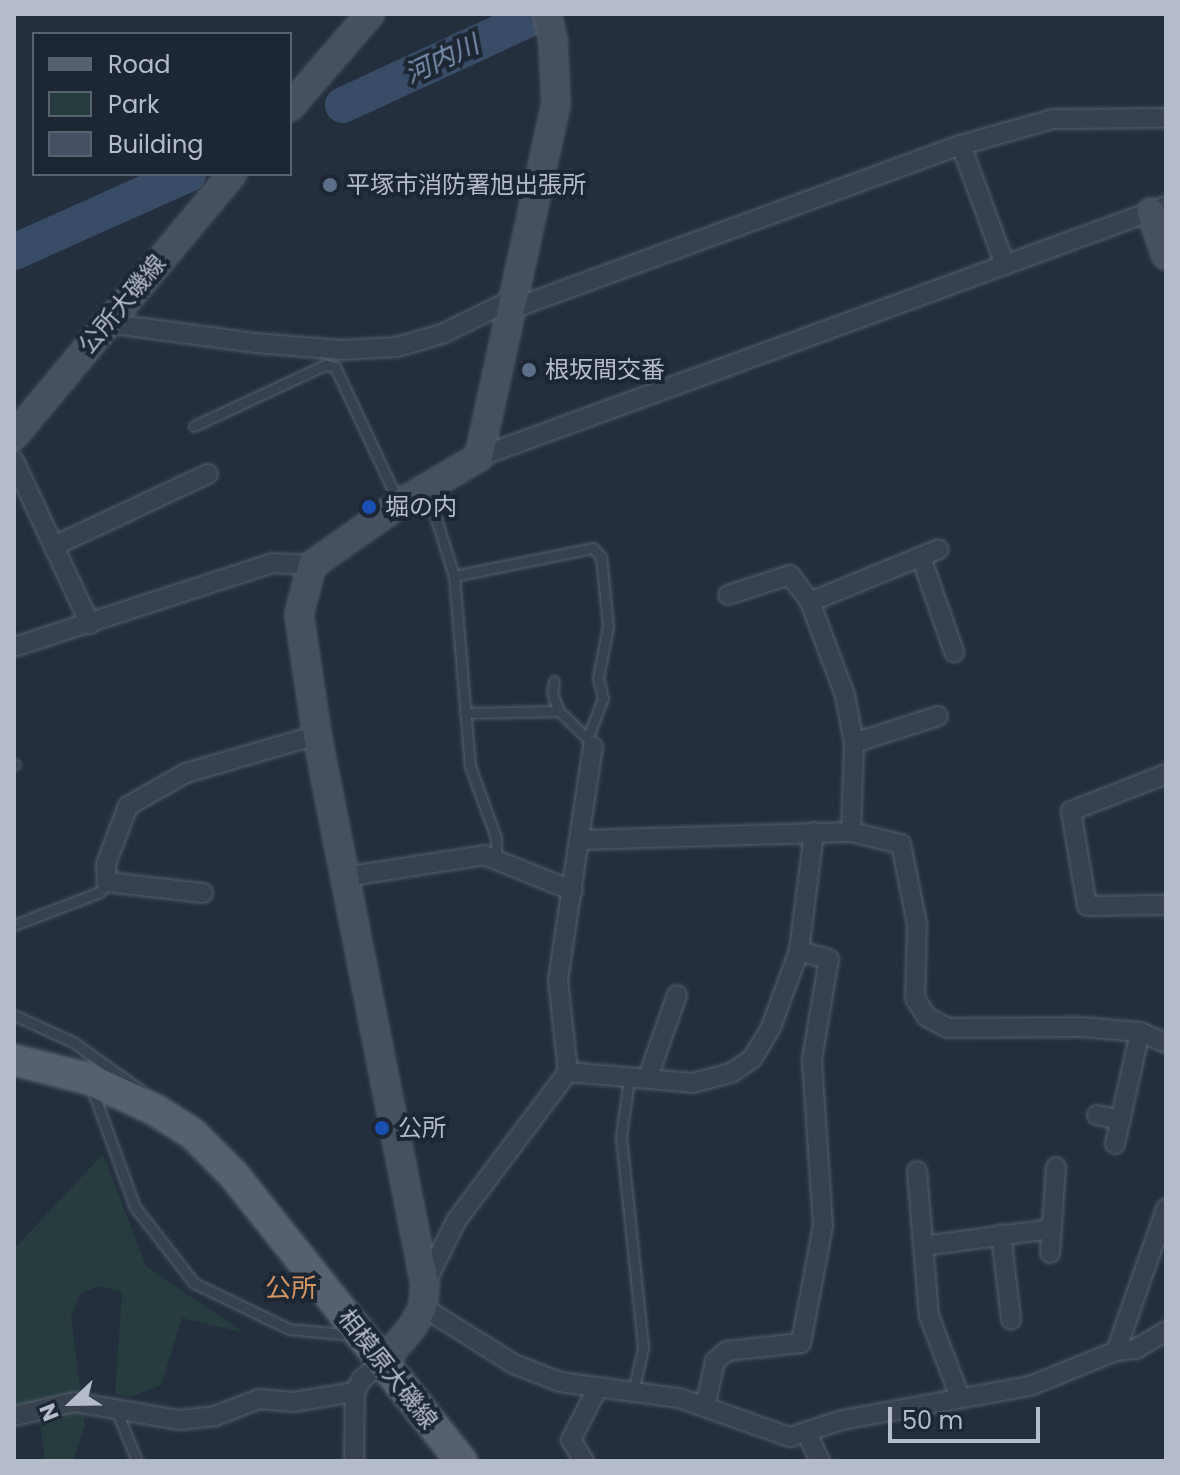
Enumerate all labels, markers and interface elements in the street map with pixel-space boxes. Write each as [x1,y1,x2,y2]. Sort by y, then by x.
water label: 河内川 [400,29,484,91]
legend [32,32,292,176]
text: Road [108,48,170,81]
text: Park [108,88,159,121]
text: Building [108,128,204,161]
place label: 平塚市消防署旭出張所 [346,171,586,199]
marker: 平塚市消防署旭出張所 [321,176,339,194]
street label: 公所大磯線 [72,249,172,359]
place label: 根坂間交番 [545,356,665,384]
marker: 根坂間交番 [520,361,538,379]
place label: 堀の内 [385,493,457,521]
marker: 堀の内 [360,498,378,516]
place label: 公所 [398,1114,446,1142]
marker: 公所 [373,1119,391,1137]
district label: 公所 [265,1273,317,1305]
street label: 相模原大磯線 [332,1303,444,1435]
north arrow [32,1363,112,1443]
scale bar [892,1391,1044,1441]
text: N [32,1399,67,1426]
text: 50 m [902,1404,963,1437]

